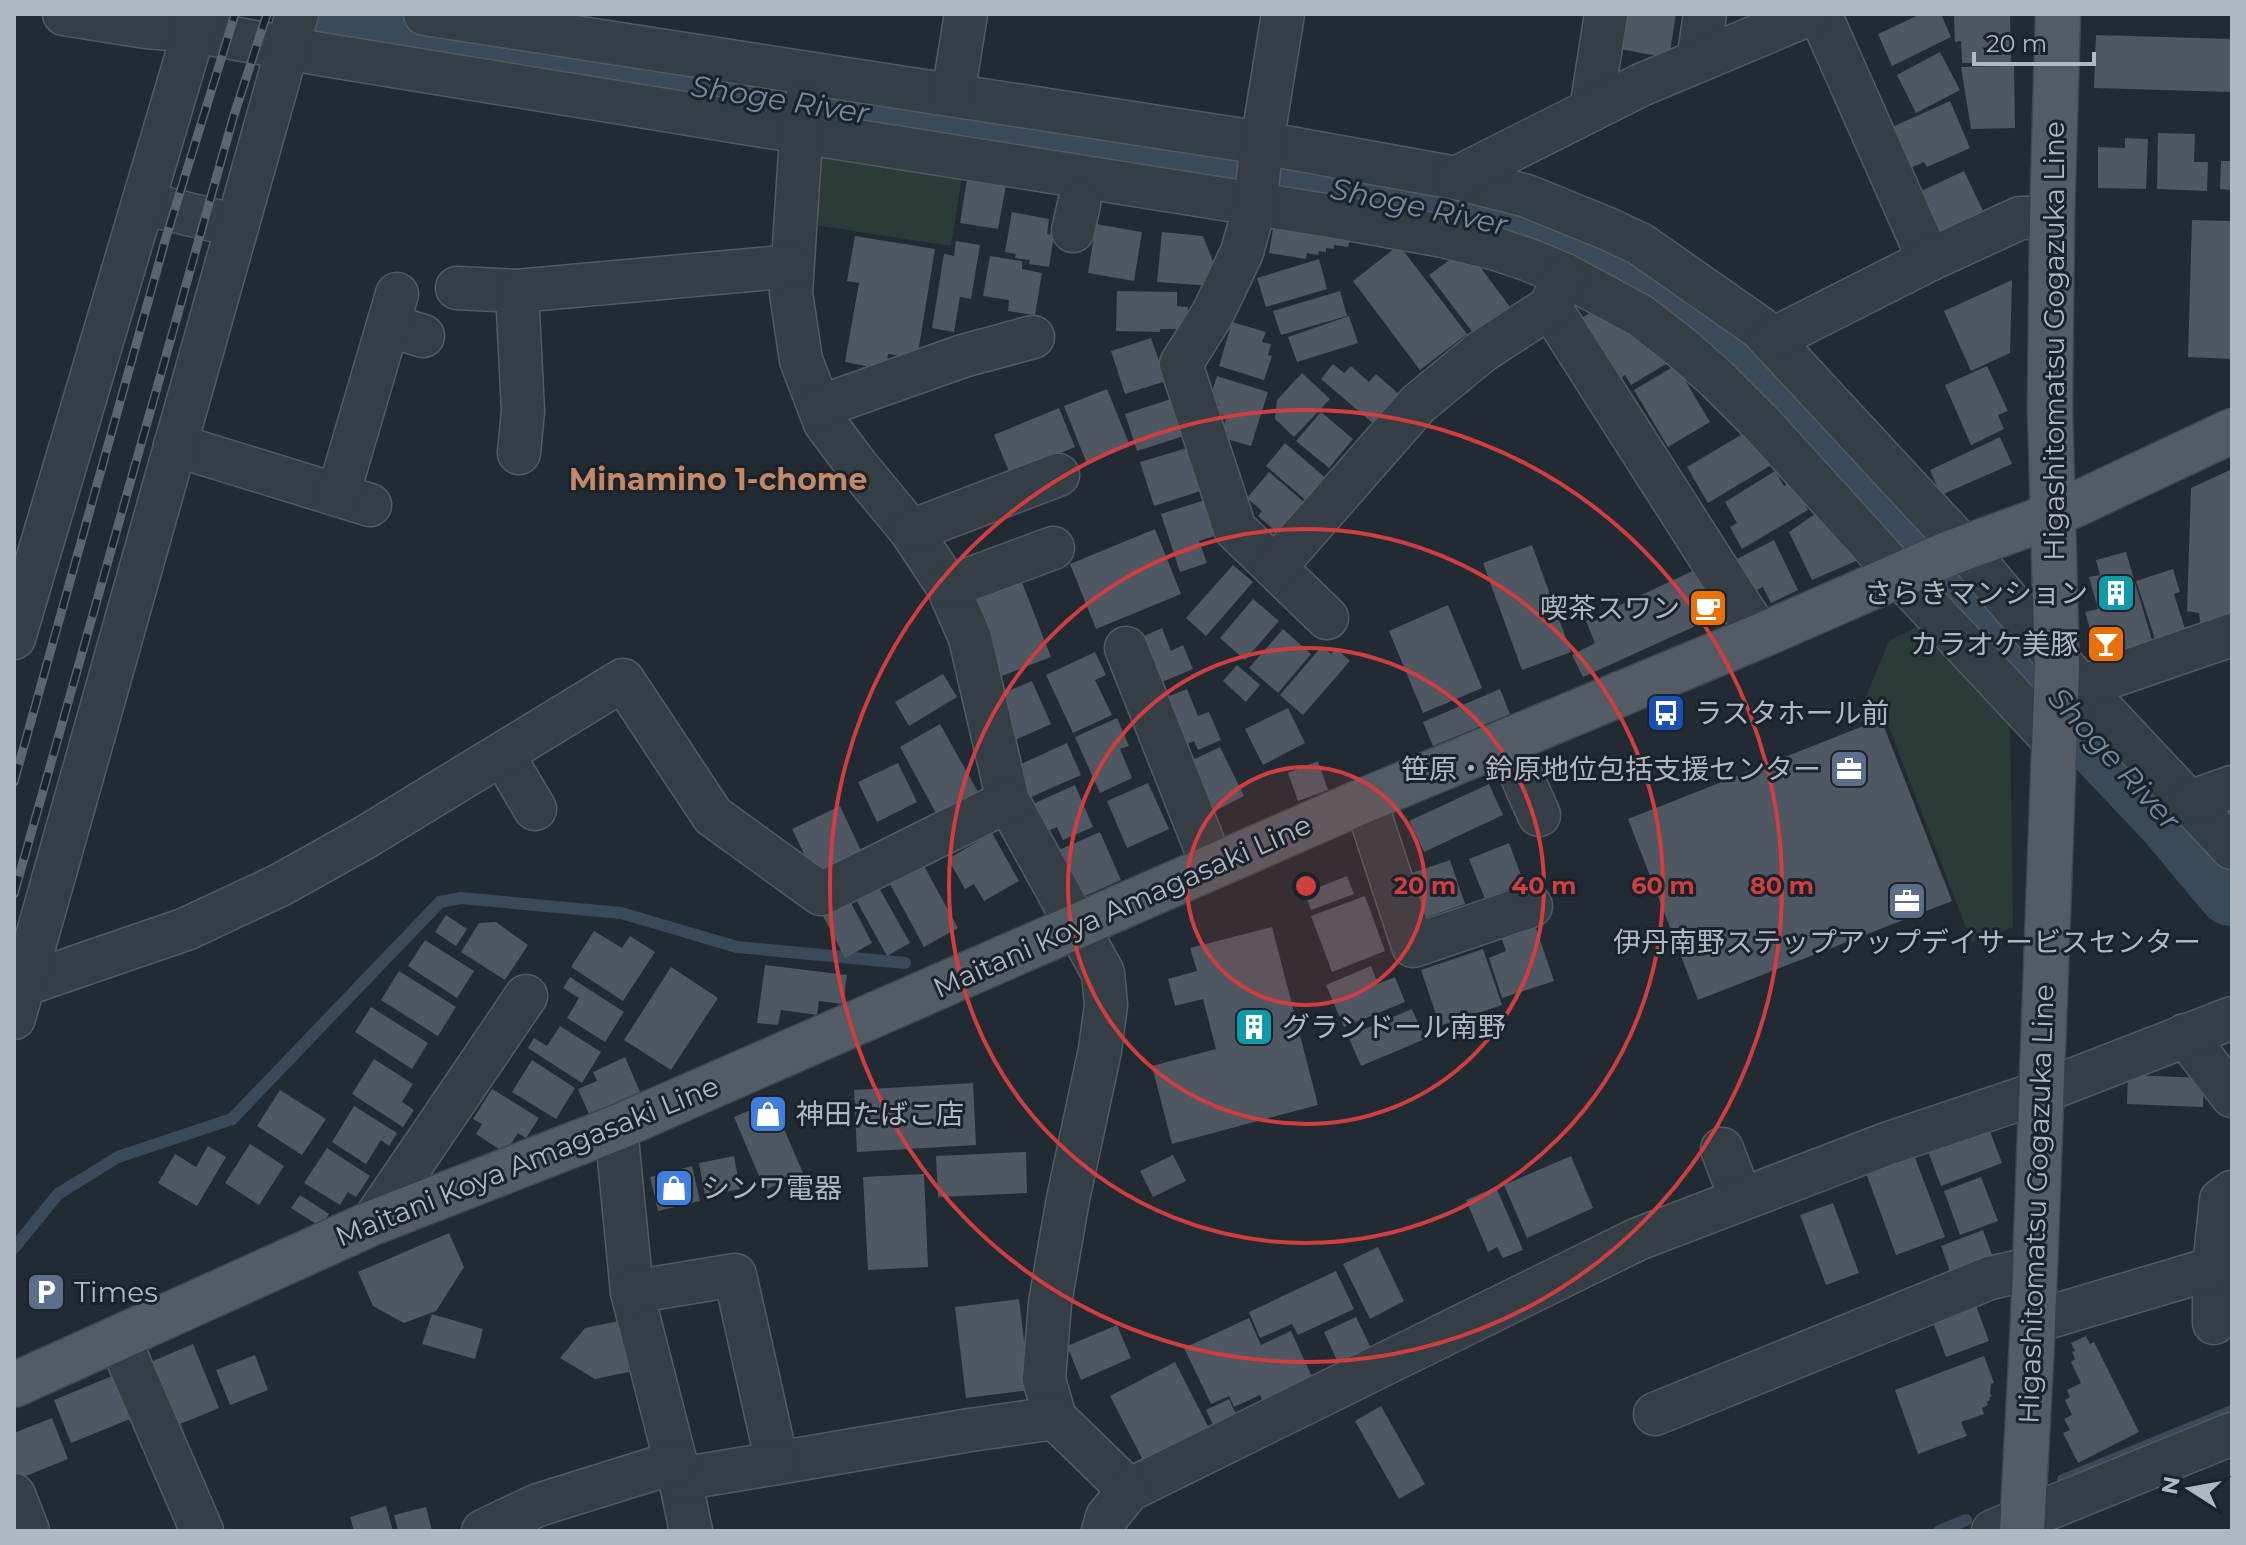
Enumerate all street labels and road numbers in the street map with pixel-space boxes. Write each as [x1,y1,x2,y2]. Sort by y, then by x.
street label: Higashitomatsu Gogazuka Line [2037,121,2071,561]
street label: Maitani Koya Amagasaki Line [928,807,1316,1005]
street label: Higashitomatsu Gogazuka Line [2011,984,2061,1424]
street label: Maitani Koya Amagasaki Line [330,1068,724,1254]

